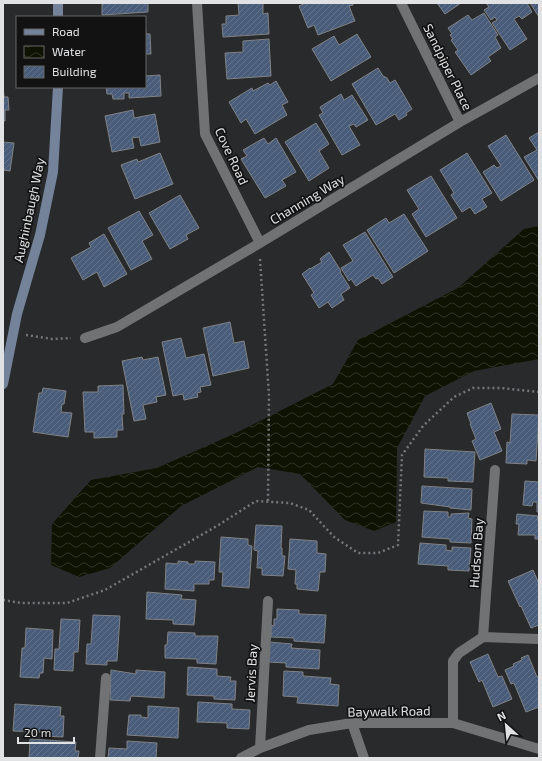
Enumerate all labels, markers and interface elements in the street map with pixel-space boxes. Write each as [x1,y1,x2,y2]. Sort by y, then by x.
legend [16,16,146,88]
street label: Sandpiper Place [420,21,476,113]
text: Road [52,24,80,38]
text: Water [52,44,86,58]
text: Building [52,64,97,78]
street label: Cove Road [212,125,252,187]
street label: Aughinbaugh Way [10,156,48,264]
street label: Channing Way [267,170,347,228]
street label: Hudson Bay [466,517,486,589]
street label: Jervis Bay [241,643,261,703]
street label: Baywalk Road [347,702,431,720]
north arrow [486,705,526,745]
text: N [495,708,508,723]
scale bar [18,719,74,745]
text: 20 m [24,725,51,739]

